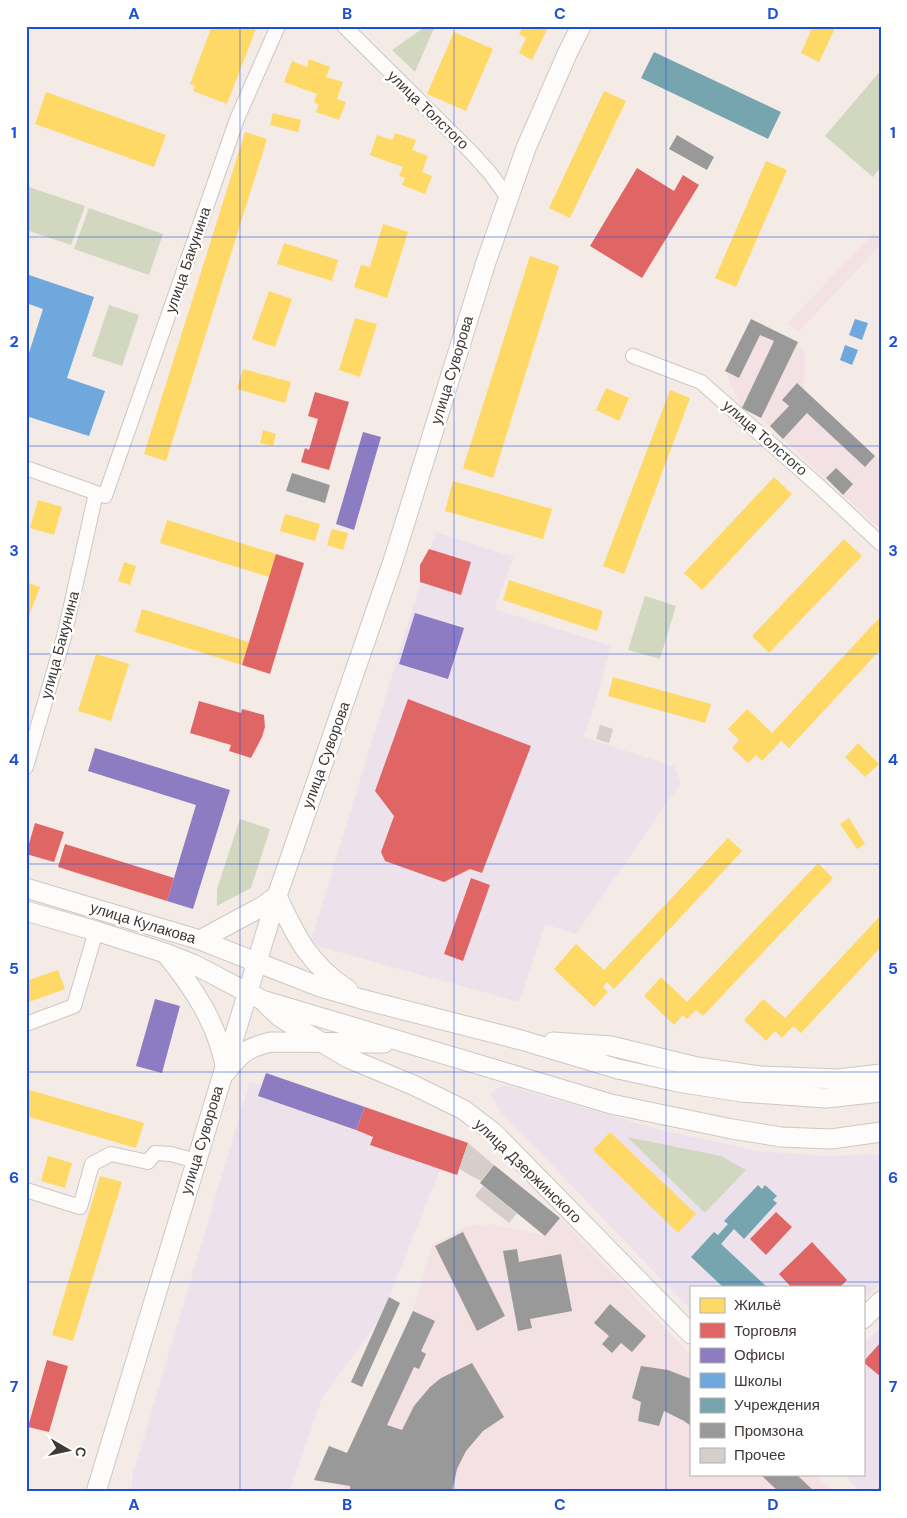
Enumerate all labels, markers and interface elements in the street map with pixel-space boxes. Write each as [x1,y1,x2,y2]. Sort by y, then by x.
text: A [128,3,140,24]
text: B [342,3,352,24]
text: C [554,3,566,24]
text: D [767,3,779,24]
street label: улица Толстого [383,66,473,154]
text: 1 [11,122,17,143]
text: 1 [890,122,896,143]
street label: улица Бакунина [160,204,216,316]
street label: улица Суворова [426,313,478,427]
text: 2 [9,331,19,352]
text: 2 [888,331,898,352]
street label: улица Толстого [718,396,812,480]
text: 3 [9,540,19,561]
text: 3 [888,540,898,561]
street label: улица Бакунина [36,588,84,701]
street label: улица Суворова [297,698,355,811]
text: 4 [9,749,19,770]
text: 4 [888,749,898,770]
street label: улица Кулакова [88,897,199,949]
text: 5 [9,958,19,979]
text: 5 [888,958,898,979]
street label: улица Суворова [176,1083,228,1197]
street label: улица Дзержинского [470,1114,586,1228]
text: 6 [9,1167,19,1188]
text: 6 [888,1167,898,1188]
legend [690,1286,864,1476]
text: Жильё [734,1295,781,1315]
text: Торговля [734,1321,797,1341]
text: Офисы [734,1345,785,1365]
text: Школы [734,1371,782,1391]
text: 7 [10,1376,19,1397]
text: 7 [889,1376,898,1397]
text: Учреждения [734,1395,820,1415]
text: Промзона [734,1421,804,1441]
north arrow [42,1426,92,1476]
text: Прочее [734,1445,786,1465]
text: С [71,1446,91,1458]
text: A [128,1494,140,1515]
text: B [342,1494,352,1515]
text: C [554,1494,566,1515]
text: D [767,1494,779,1515]

